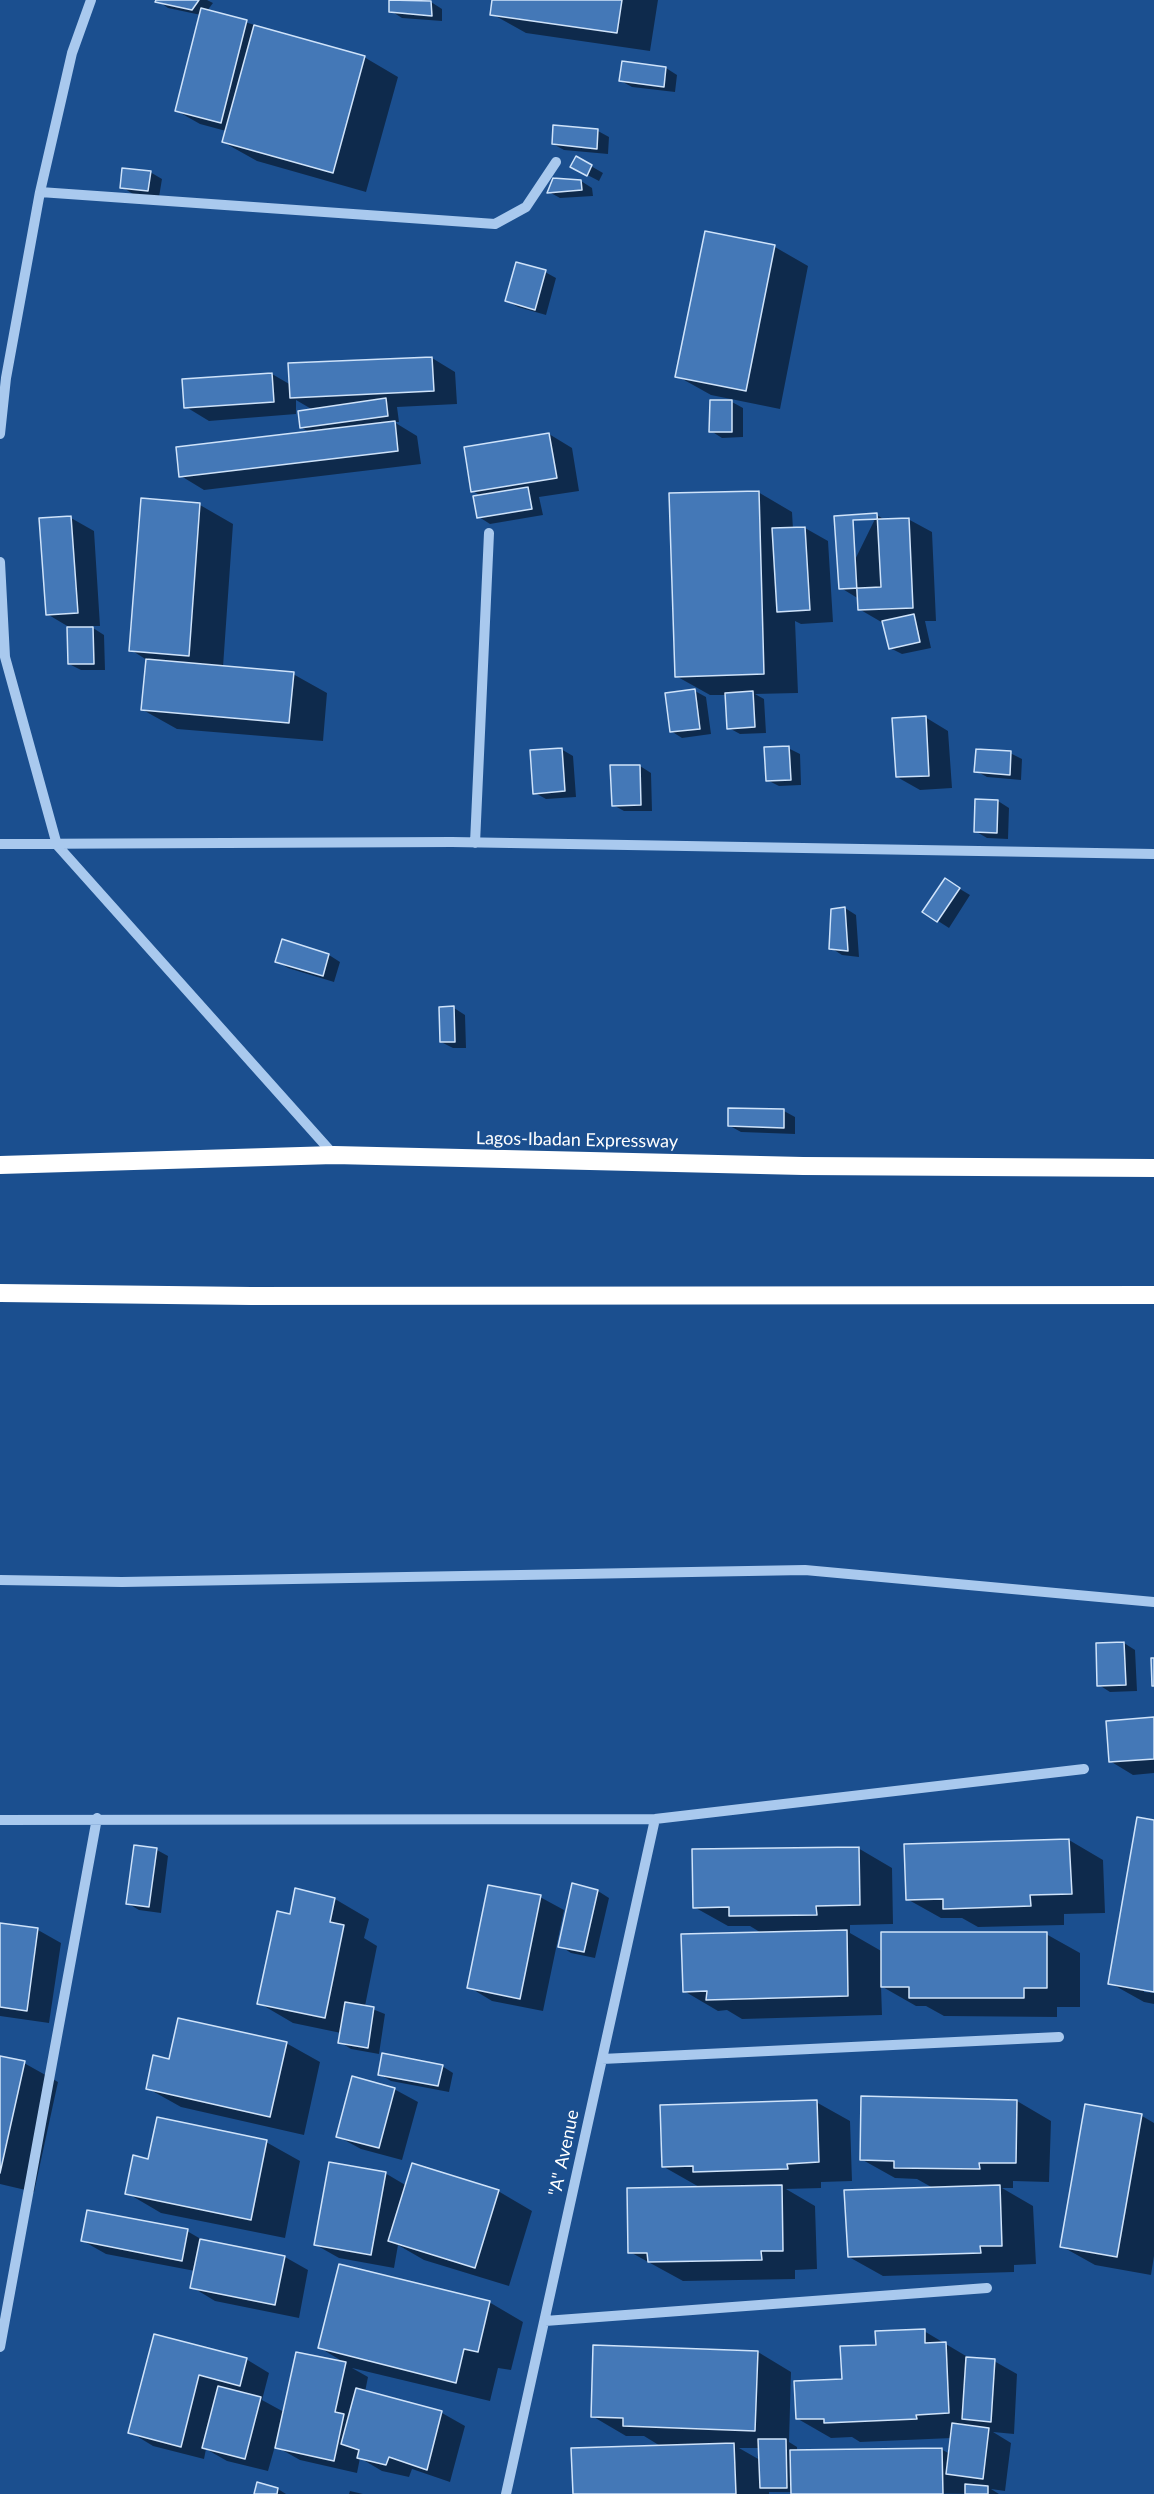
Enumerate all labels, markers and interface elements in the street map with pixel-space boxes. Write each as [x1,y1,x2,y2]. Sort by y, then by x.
street label: Lagos-Ibadan Expressway [476,1127,678,1153]
street label: "A" Avenue [544,2108,584,2198]

